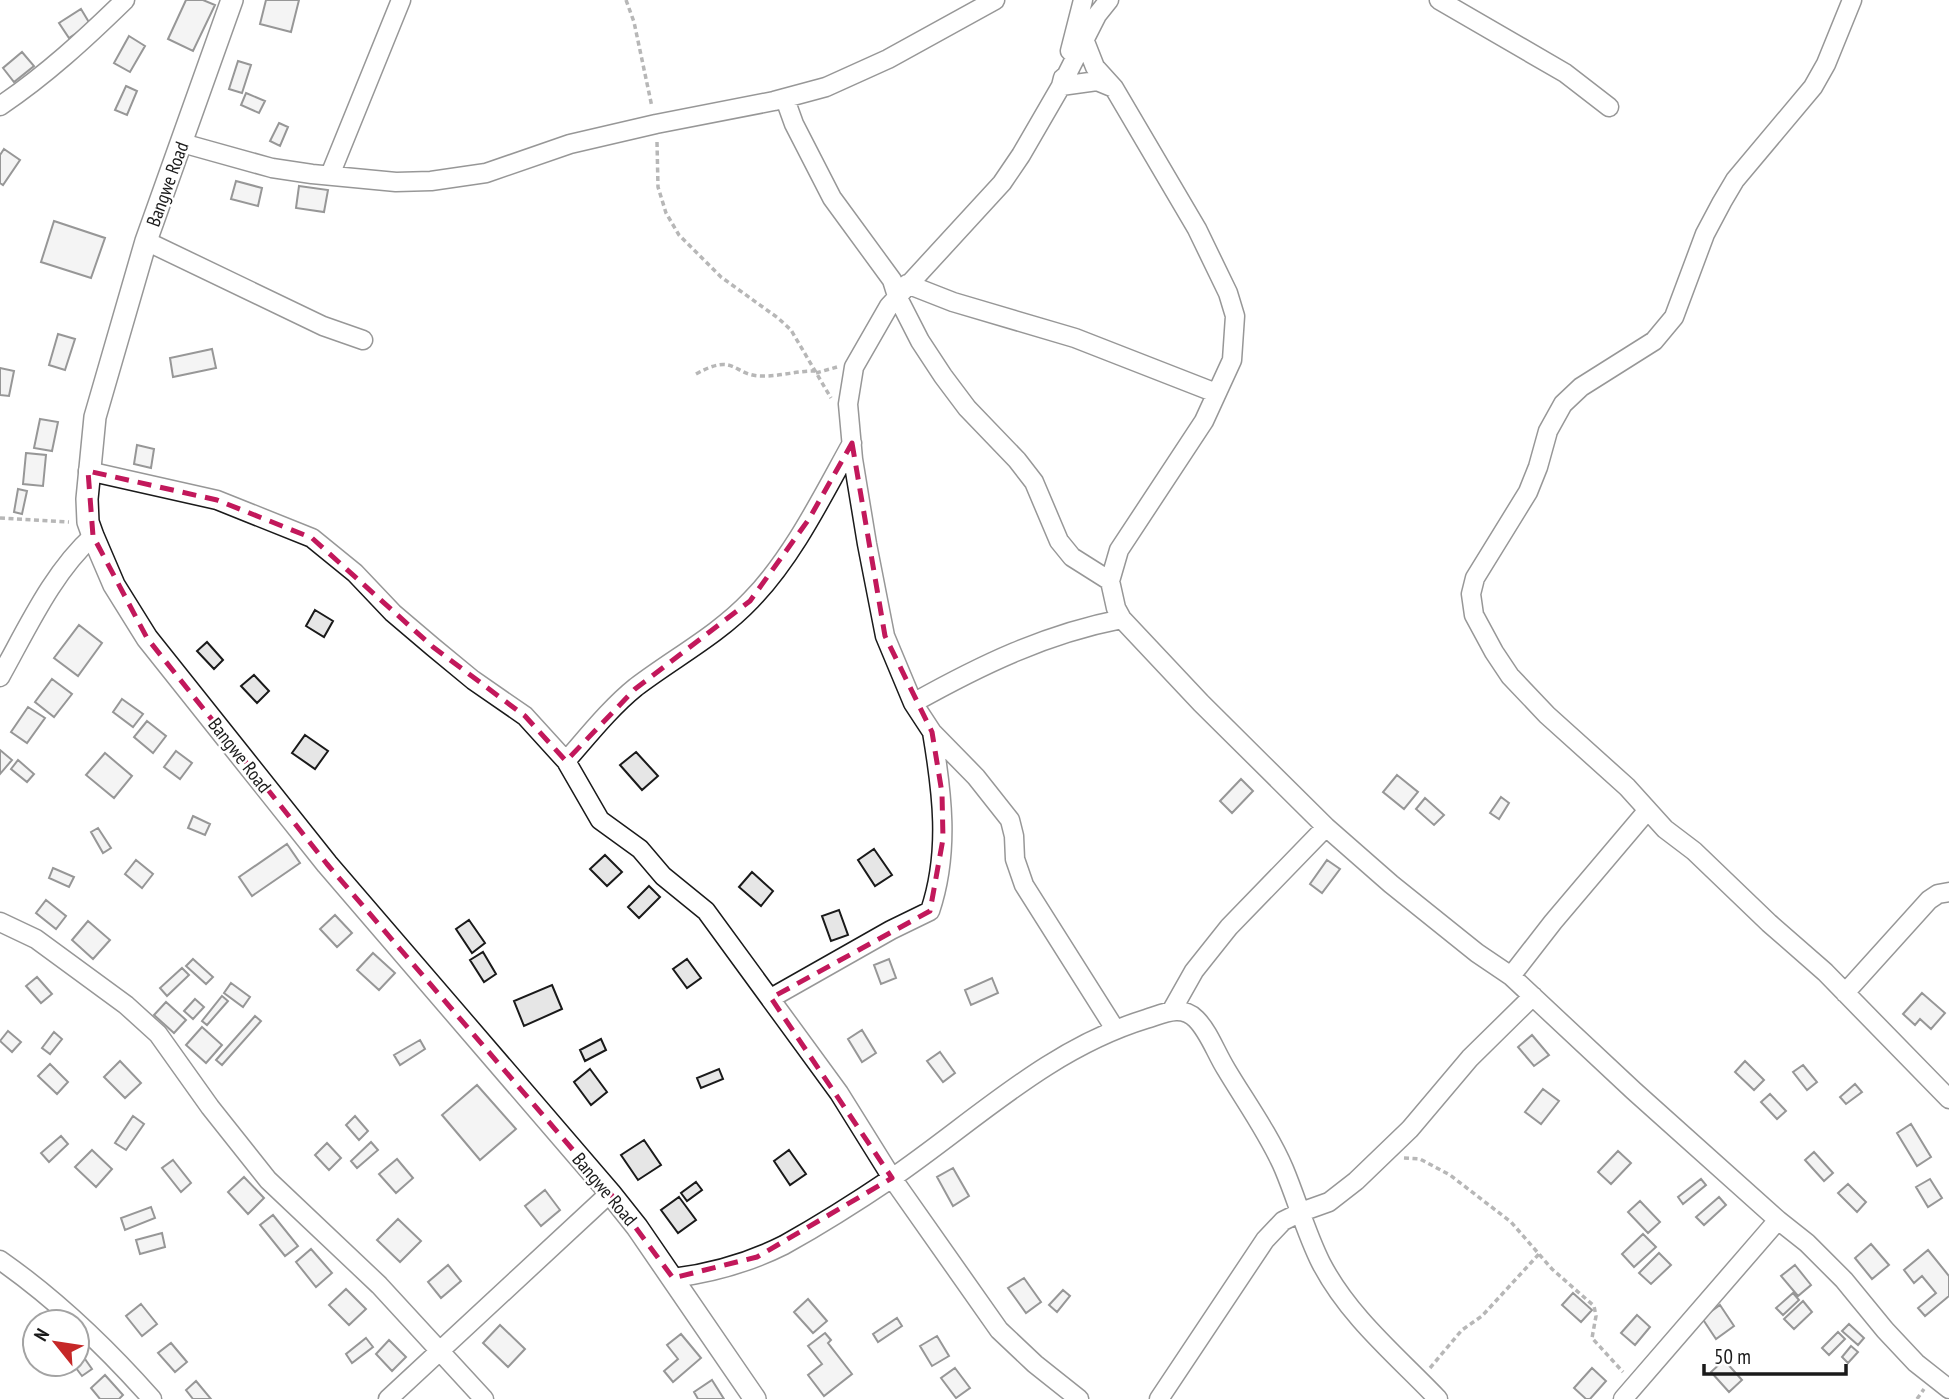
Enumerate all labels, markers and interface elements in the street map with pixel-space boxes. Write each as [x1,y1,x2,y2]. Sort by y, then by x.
street label: Bangwe Road [141,138,193,230]
street label: Bangwe Road [203,713,277,797]
street label: Bangwe Road [567,1147,643,1231]
north arrow [21,1308,91,1378]
text: N [28,1324,54,1345]
scale bar [1704,1332,1846,1376]
text: 50 m [1714,1343,1751,1370]

